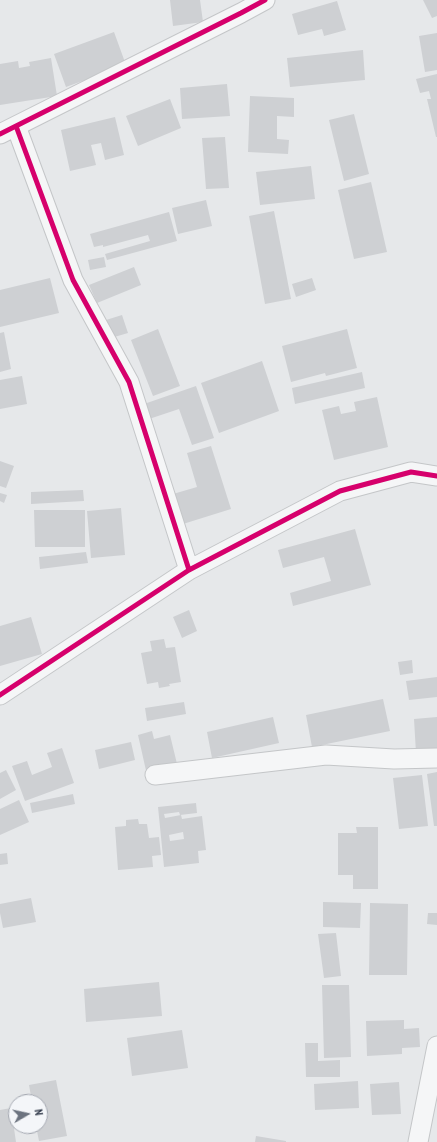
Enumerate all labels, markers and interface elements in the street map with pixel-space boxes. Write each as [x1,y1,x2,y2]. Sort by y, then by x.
north arrow [8,1094,48,1134]
text: N [31,1108,46,1116]

